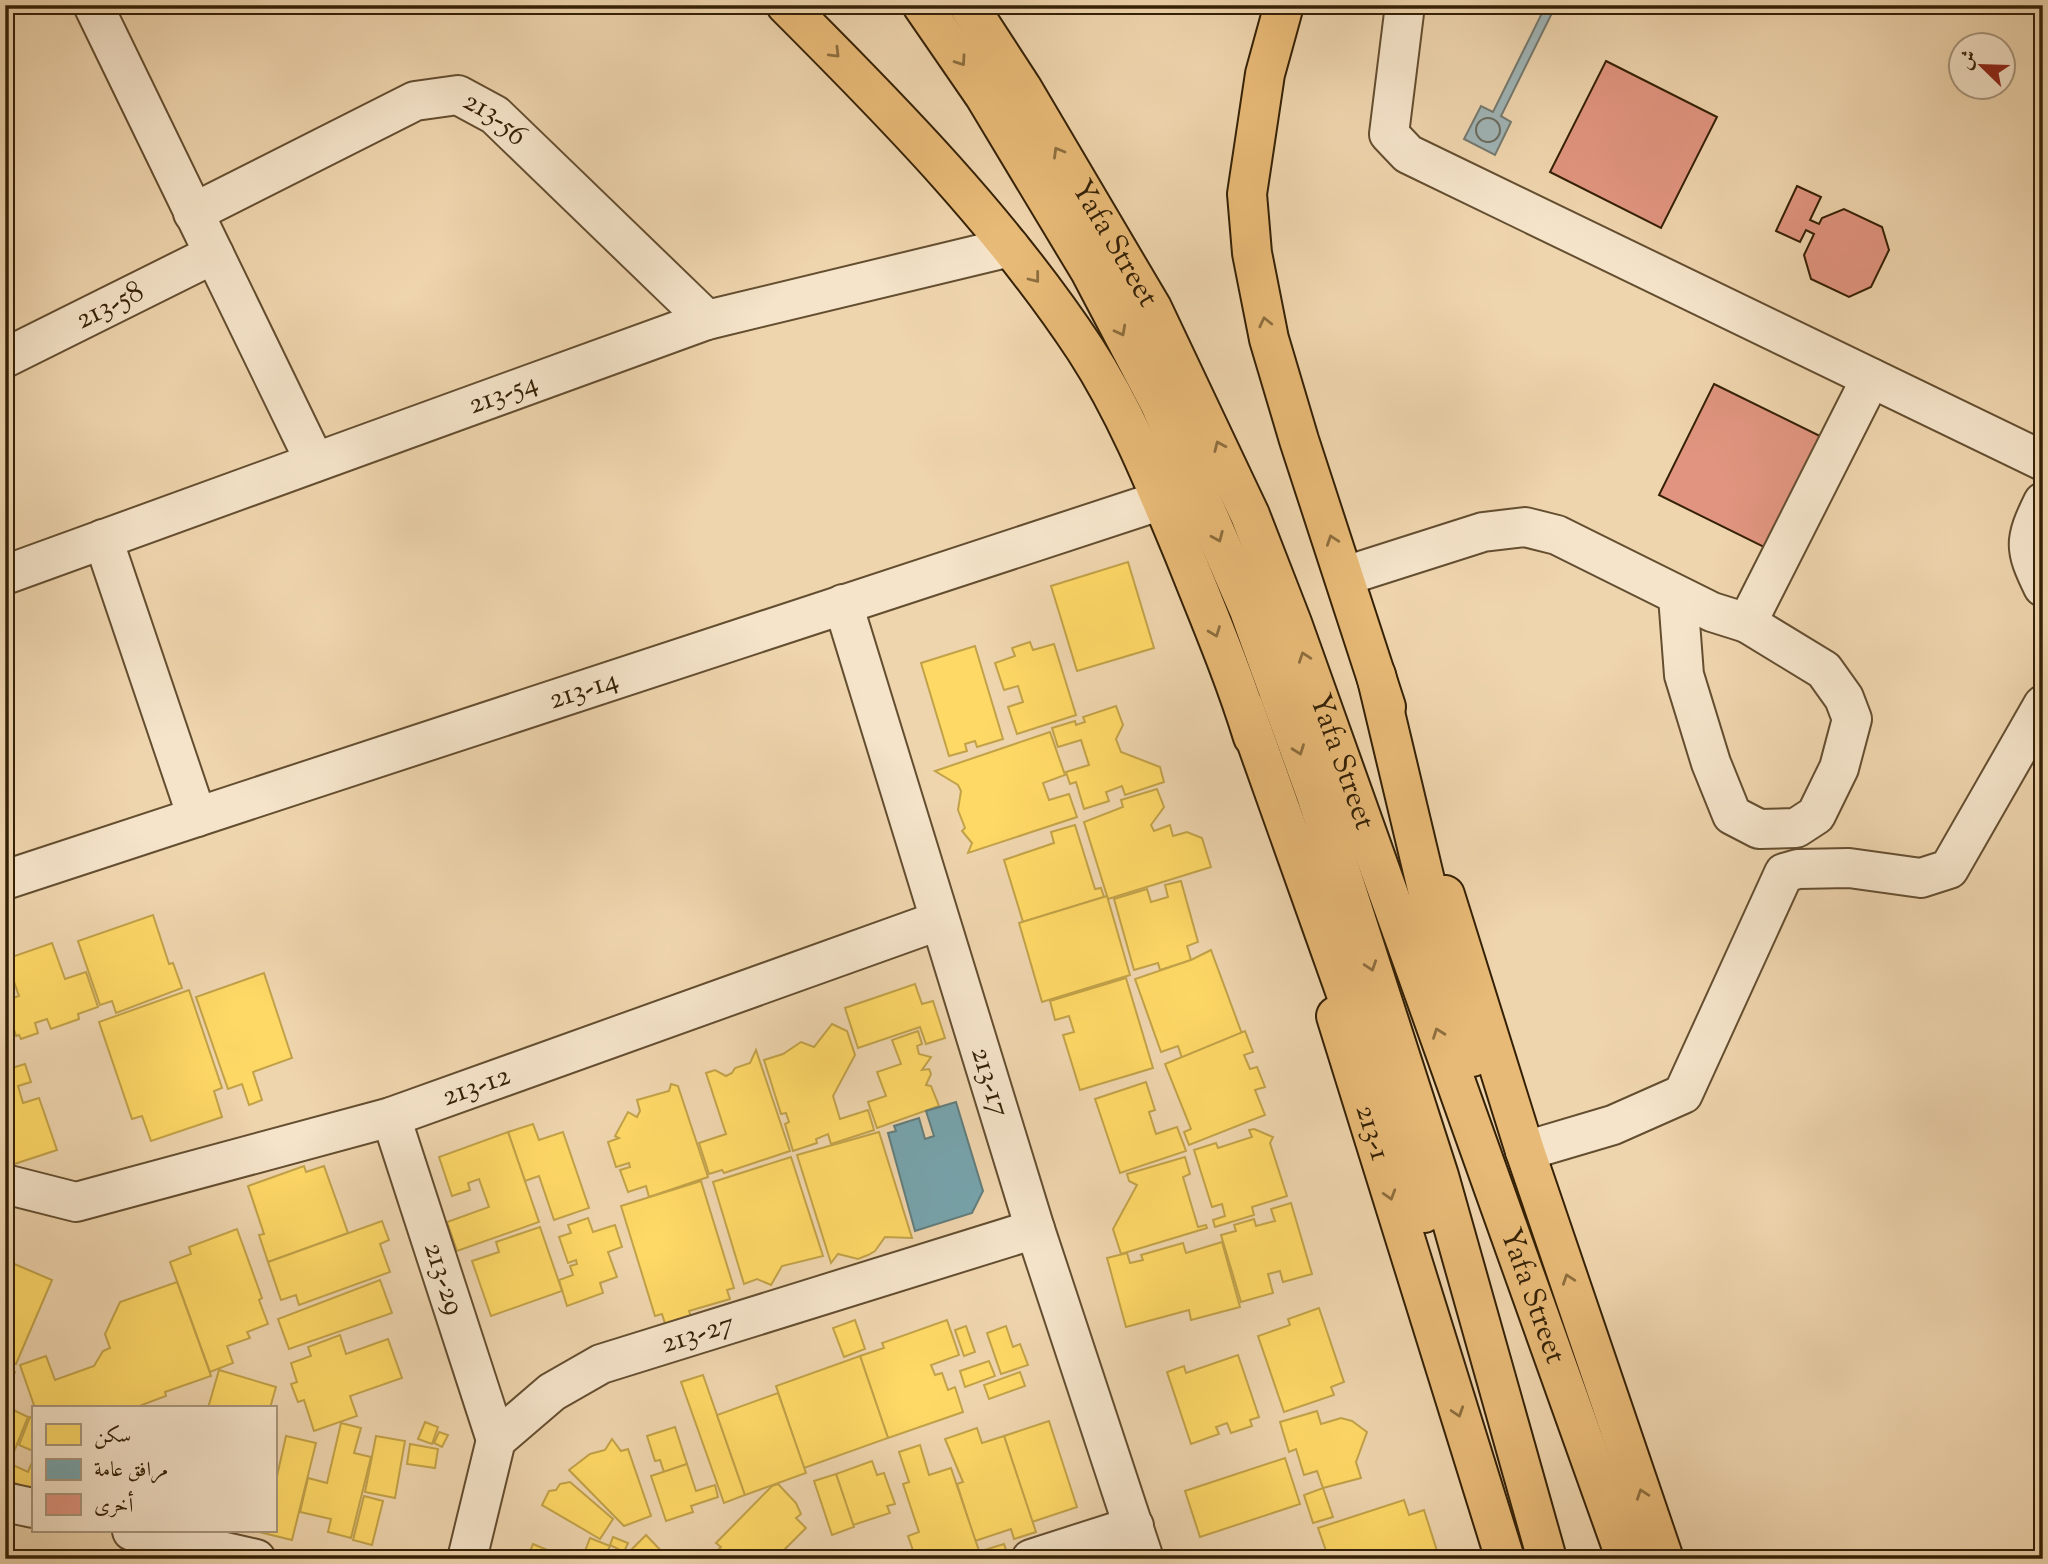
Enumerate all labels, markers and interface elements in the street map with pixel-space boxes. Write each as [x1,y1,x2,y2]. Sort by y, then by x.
north arrow [1946,32,2016,102]
one-way arrow [826,45,839,58]
text: ش [1953,46,1985,74]
one-way arrow [953,53,965,66]
street label: 213-56 [455,80,537,157]
one-way arrow [1054,146,1067,159]
street label: Yafa Street [1060,172,1169,316]
one-way arrow [1026,270,1039,283]
street label: 213-58 [68,271,151,341]
one-way arrow [1259,316,1274,328]
one-way arrow [1113,324,1127,336]
street label: 213-54 [462,362,544,426]
one-way arrow [1213,441,1227,453]
one-way arrow [1209,531,1223,543]
one-way arrow [1326,534,1340,546]
one-way arrow [1206,626,1220,638]
one-way arrow [1298,652,1312,664]
street label: 213-14 [543,658,624,722]
street label: Yafa Street [1298,688,1386,836]
one-way arrow [1291,743,1305,755]
one-way arrow [1362,959,1377,971]
one-way arrow [1432,1028,1446,1040]
street label: 213-17 [959,1042,1021,1122]
street label: 213-12 [436,1054,517,1119]
street label: 213-1 [1343,1099,1401,1166]
one-way arrow [1382,1189,1397,1201]
street label: Yafa Street [1488,1222,1576,1370]
street label: 213-29 [412,1237,476,1321]
one-way arrow [1562,1273,1577,1285]
street label: 213-27 [656,1302,740,1366]
legend [32,1406,276,1532]
one-way arrow [1450,1406,1464,1418]
text: سكن [94,1422,131,1452]
text: مرافق عامة [94,1456,168,1486]
one-way arrow [1636,1489,1650,1501]
text: أخرى [94,1490,133,1522]

